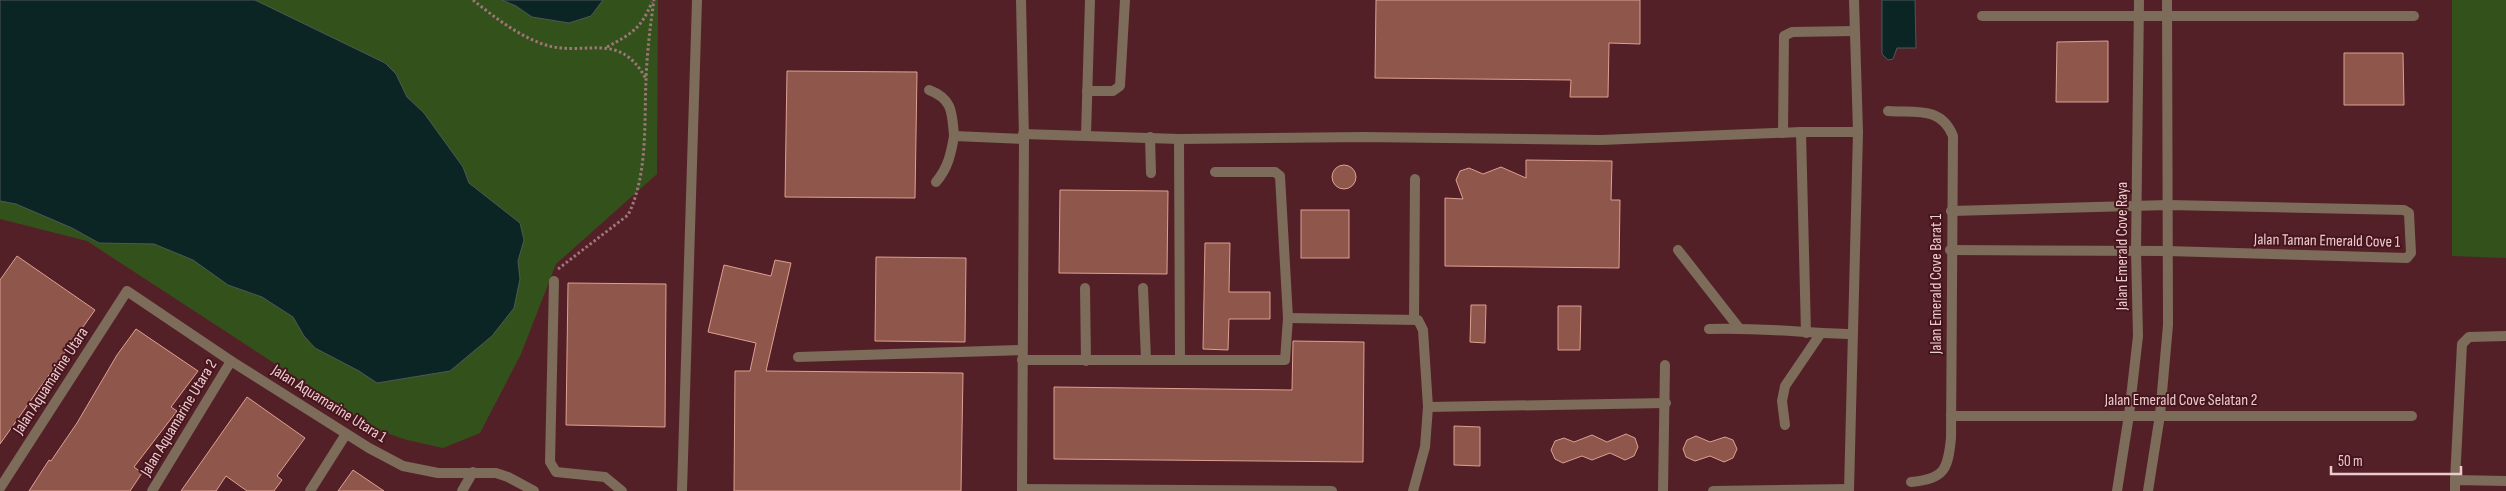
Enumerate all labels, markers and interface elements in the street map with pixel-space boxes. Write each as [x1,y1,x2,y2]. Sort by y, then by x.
street label: Jalan Emerald Cove Raya [2113,182,2132,311]
street label: Jalan Emerald Cove Barat 1 [1927,214,1946,355]
street label: Jalan Taman Emerald Cove 1 [2253,230,2401,252]
street label: Jalan Aquamarine Utara [9,324,93,439]
street label: Jalan Aquamarine Utara 2 [136,356,221,481]
street label: Jalan Aquamarine Utara 1 [267,360,390,447]
street label: Jalan Emerald Cove Selatan 2 [2104,391,2257,410]
scale bar [2331,444,2461,476]
text: 50 m [2338,452,2363,471]

